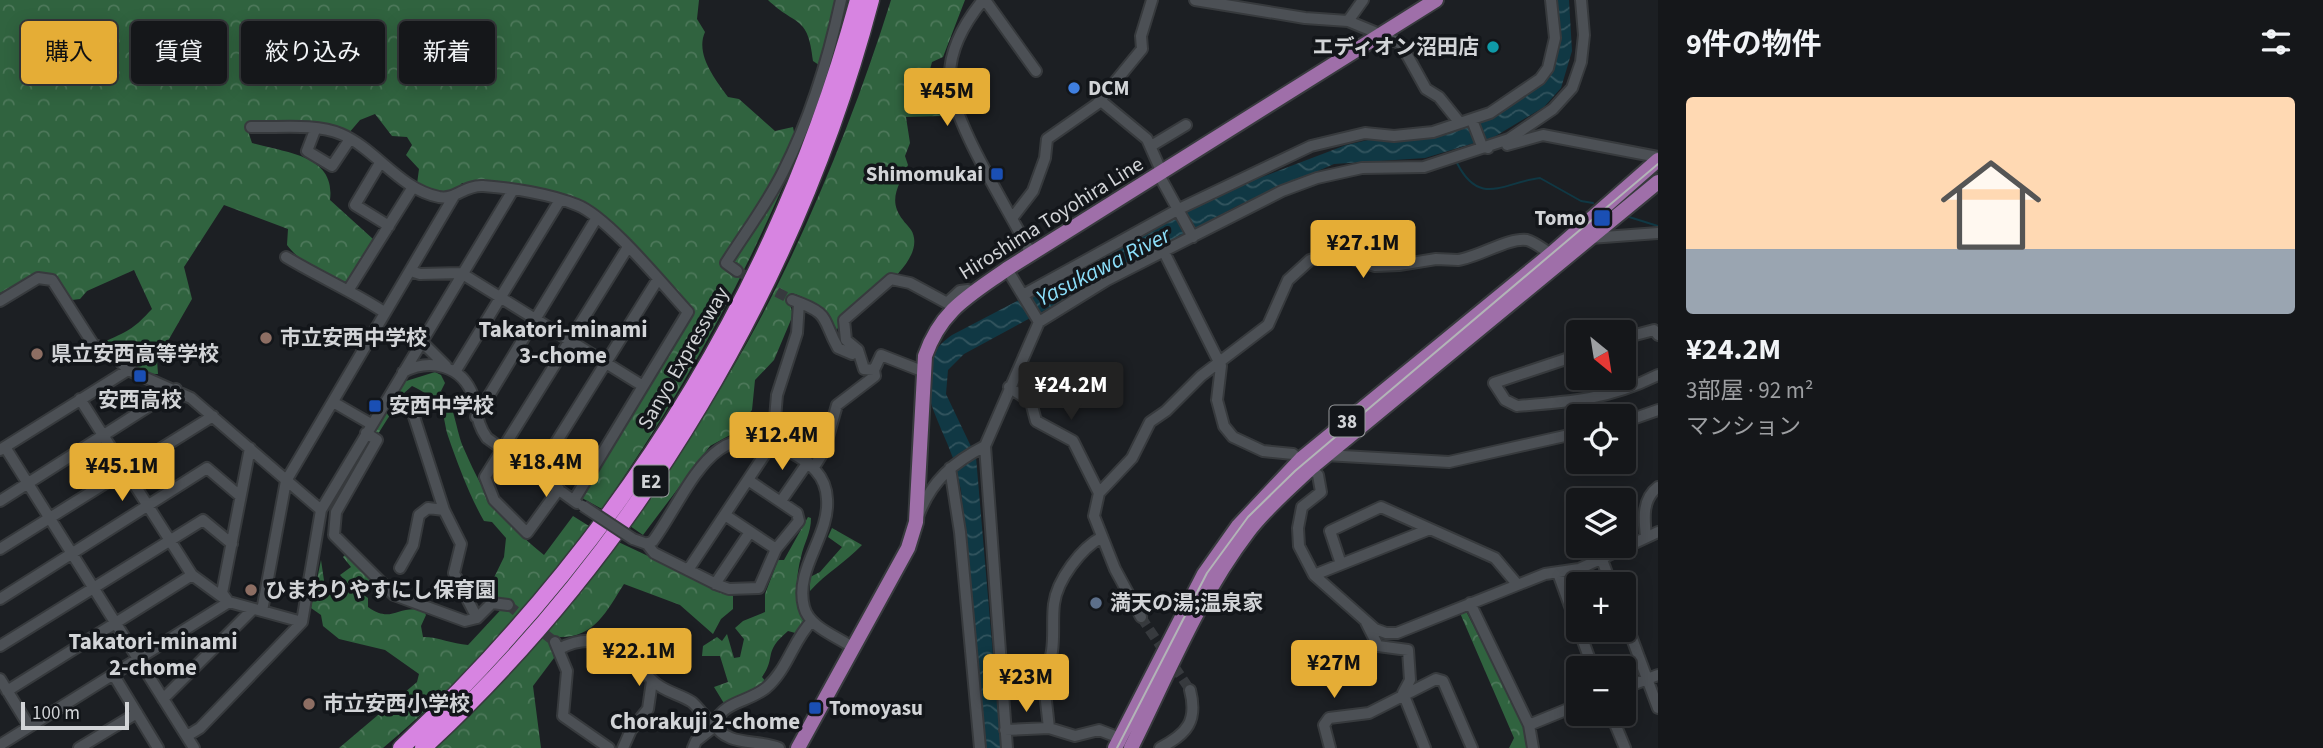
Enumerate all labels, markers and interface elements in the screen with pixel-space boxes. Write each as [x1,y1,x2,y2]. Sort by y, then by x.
chip: 購入 [21,21,117,84]
chip: 賃貸 [131,21,227,84]
chip: 絞り込み [241,21,385,84]
chip: 新着 [399,21,495,84]
text: 9件の物件 [1686,23,1822,66]
icon: filters [2257,23,2295,61]
place label: エディオン沼田店 [1312,32,1479,62]
marker: エディオン沼田店 [1485,39,1501,55]
pin: ¥45M [906,68,988,128]
place label: DCM [1088,73,1130,103]
text: ¥45M [920,74,974,107]
marker: DCM [1066,80,1082,96]
icon: home [1928,142,2054,268]
street label: Hiroshima Toyohira Line [953,149,1149,287]
place label: Shimomukai [866,159,983,189]
marker: Shimomukai [989,166,1005,182]
place label: Tomo [1535,203,1586,233]
marker: Tomo [1592,208,1612,228]
water label: Yasukawa River [1030,218,1177,314]
pin: ¥27.1M [1306,220,1420,280]
text: ¥27.1M [1326,226,1400,259]
street label: Sanyo Expressway [630,281,736,435]
district label: Takatori-minami 3-chome [478,313,648,372]
north arrow [1566,320,1636,390]
map controls [1566,320,1636,726]
place label: 市立安西中学校 [280,323,427,353]
text: ¥24.2M [1686,328,1781,371]
marker: 市立安西中学校 [258,330,274,346]
place label: 県立安西高等学校 [51,339,219,369]
marker: 県立安西高等学校 [29,346,45,362]
pin: ¥24.2M [1014,362,1128,422]
marker: 安西高校 [132,368,148,384]
text: ¥24.2M [1034,368,1108,401]
text: 3部屋 · 92 m² [1686,374,1813,407]
place label: 安西高校 [98,385,182,415]
place label: 安西中学校 [389,391,494,421]
marker: 安西中学校 [367,398,383,414]
button: locate [1566,404,1636,474]
road number: 38 [1330,406,1364,436]
text: マンション [1686,410,1801,443]
pin: ¥12.4M [725,412,839,472]
text: ¥12.4M [745,418,819,451]
pin: ¥18.4M [489,440,603,499]
pin: ¥45.1M [65,444,179,503]
text: ¥18.4M [509,445,583,478]
text: ¥45.1M [85,449,159,482]
road number: E2 [634,466,668,496]
button: layers [1566,488,1636,558]
button: + [1566,572,1636,642]
place label: ひまわりやすにし保育園 [265,575,496,605]
marker: ひまわりやすにし保育園 [243,582,259,598]
place label: 満天の湯;温泉家 [1110,588,1263,618]
marker: 満天の湯;温泉家 [1088,595,1104,611]
district label: Takatori-minami 2-chome [68,625,238,684]
pin: ¥22.1M [582,628,696,688]
text: ¥22.1M [602,634,676,667]
pin: ¥27M [1293,640,1375,700]
text: ¥27M [1307,646,1361,679]
pin: ¥23M [985,654,1067,714]
button: − [1566,656,1636,726]
text: ¥23M [999,660,1053,693]
place label: 市立安西小学校 [323,689,470,719]
place label: Tomoyasu [829,693,923,723]
marker: 市立安西小学校 [301,696,317,712]
scale bar [21,699,130,731]
text: 100 m [32,700,80,727]
marker: Tomoyasu [807,700,823,716]
district label: Chorakuji 2-chome [610,705,800,738]

